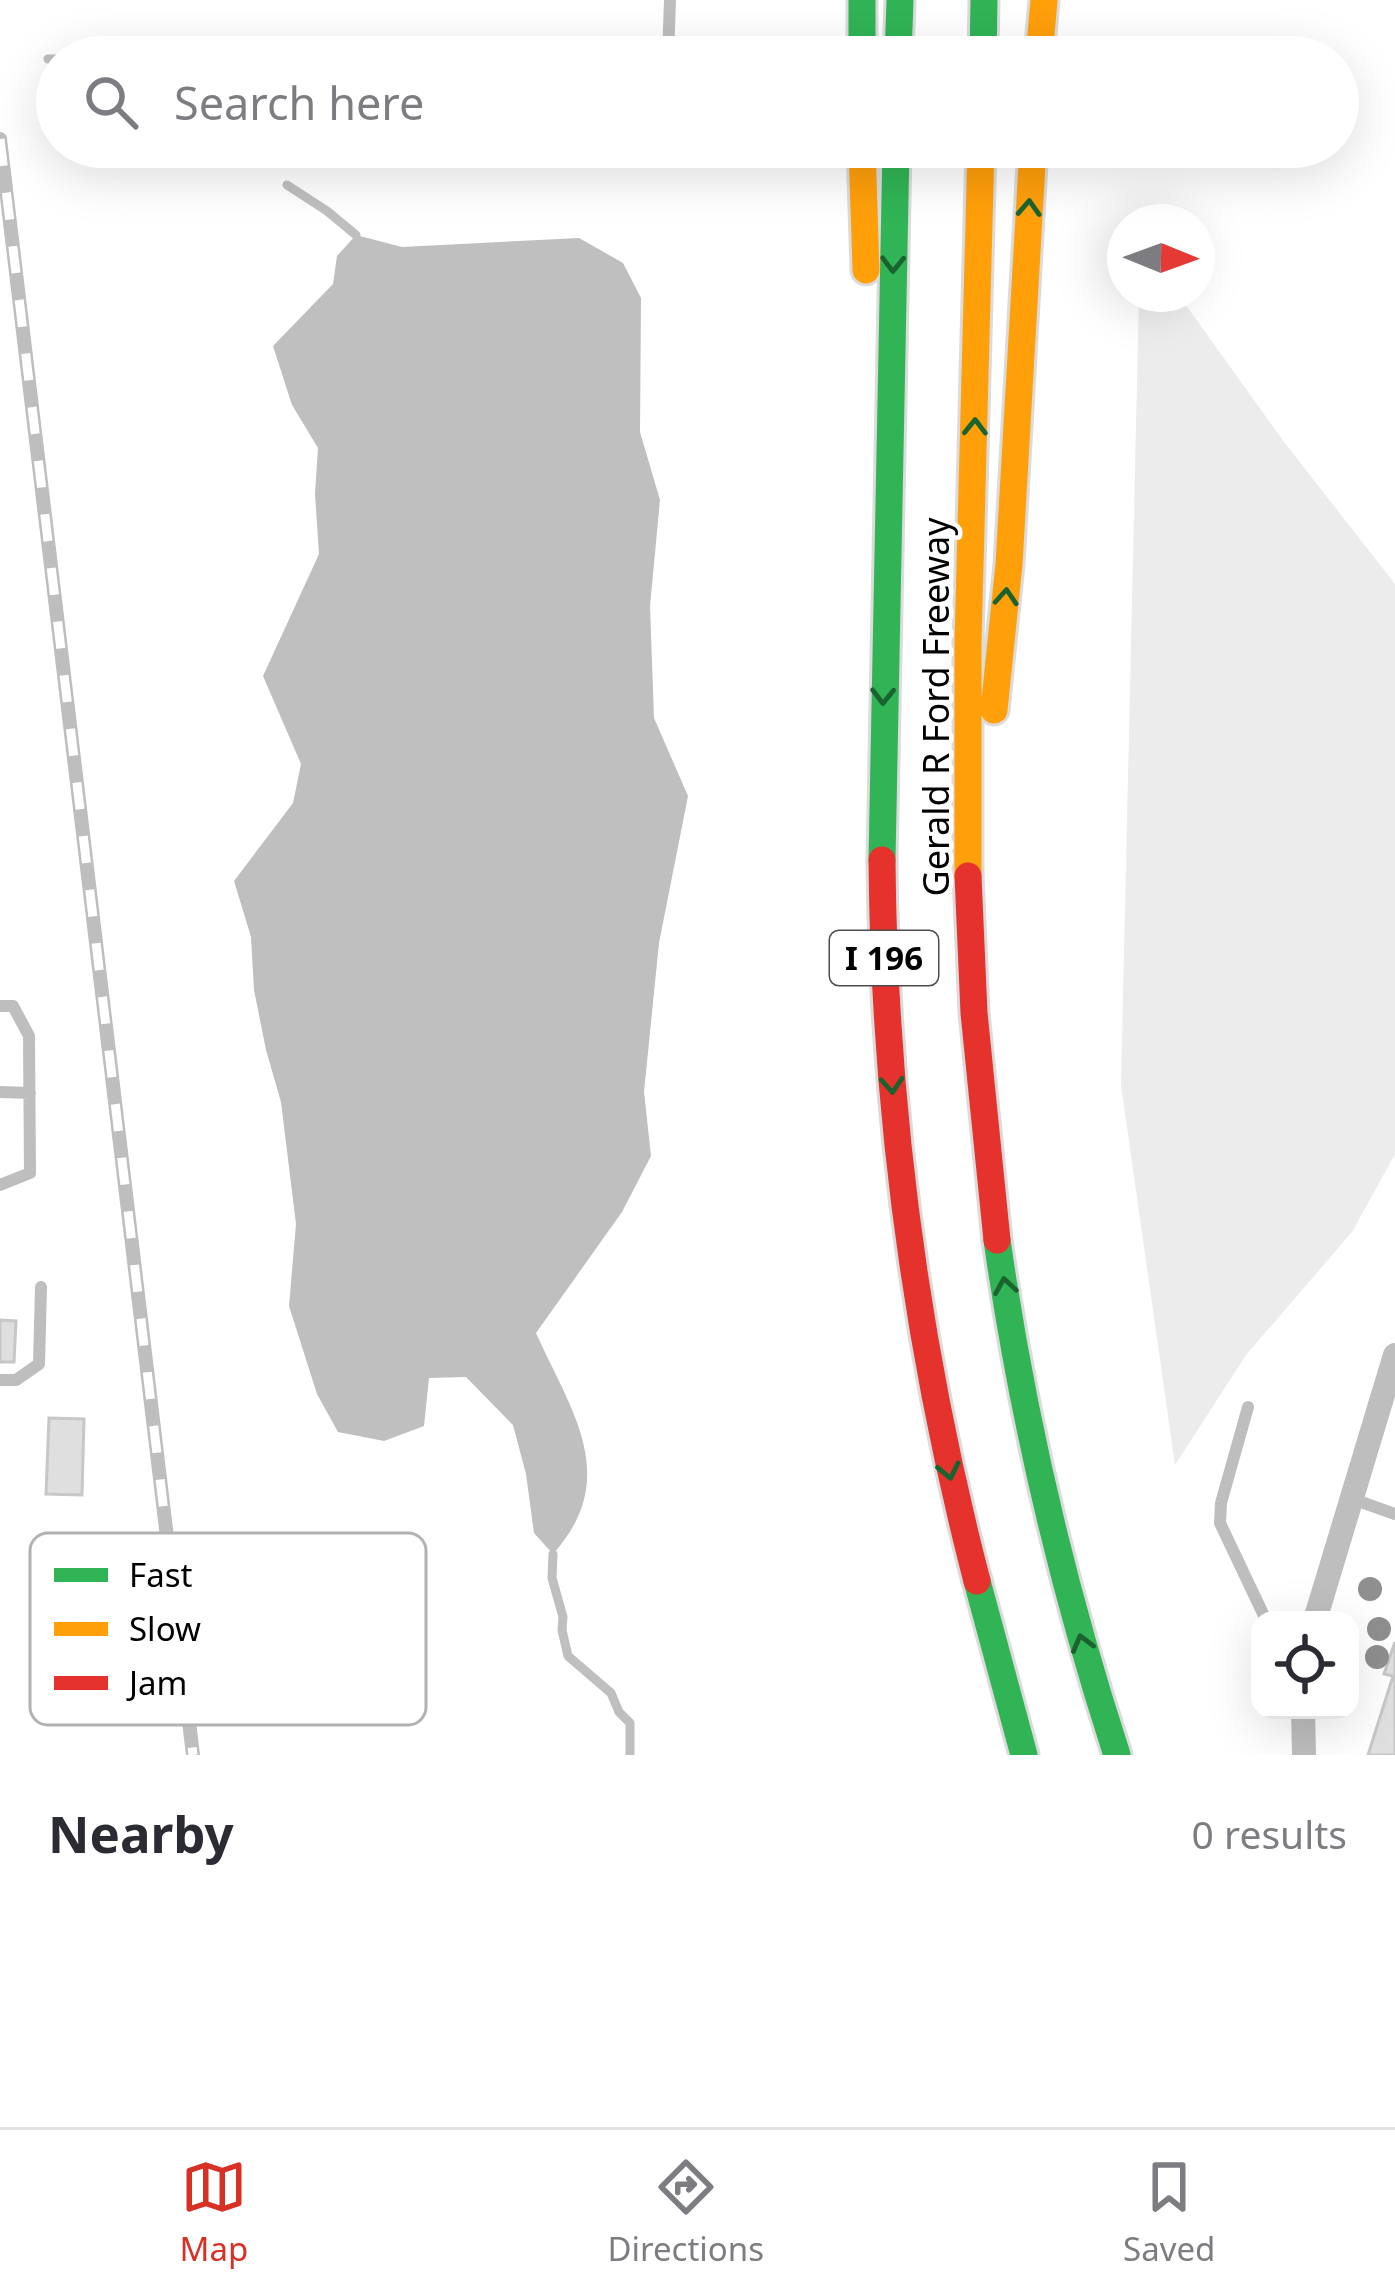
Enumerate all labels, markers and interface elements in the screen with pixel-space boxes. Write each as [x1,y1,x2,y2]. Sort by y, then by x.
search box [36,36,1359,168]
icon: search [78,69,144,135]
text: Search here [174,72,424,133]
one-way arrow [1016,198,1042,217]
north arrow [1107,204,1215,312]
one-way arrow [881,255,907,274]
one-way arrow [961,417,987,436]
street label: Gerald R Ford Freeway [911,517,960,897]
one-way arrow [993,587,1019,606]
one-way arrow [871,687,897,706]
road number: I 196 [830,931,938,985]
one-way arrow [879,1076,905,1095]
one-way arrow [993,1276,1019,1295]
one-way arrow [936,1461,961,1481]
legend [30,1533,426,1725]
text: Fast [129,1552,192,1597]
text: Slow [129,1606,201,1651]
map controls [1251,1611,1359,1719]
button: locate [1251,1611,1359,1719]
one-way arrow [1072,1633,1097,1654]
text: Jam [126,1660,187,1705]
text: Nearby [48,1798,234,1868]
text: 0 results [1192,1807,1347,1860]
tab: Map [180,2154,248,2271]
tab: Directions [607,2154,764,2271]
tab: Saved [1123,2154,1215,2271]

